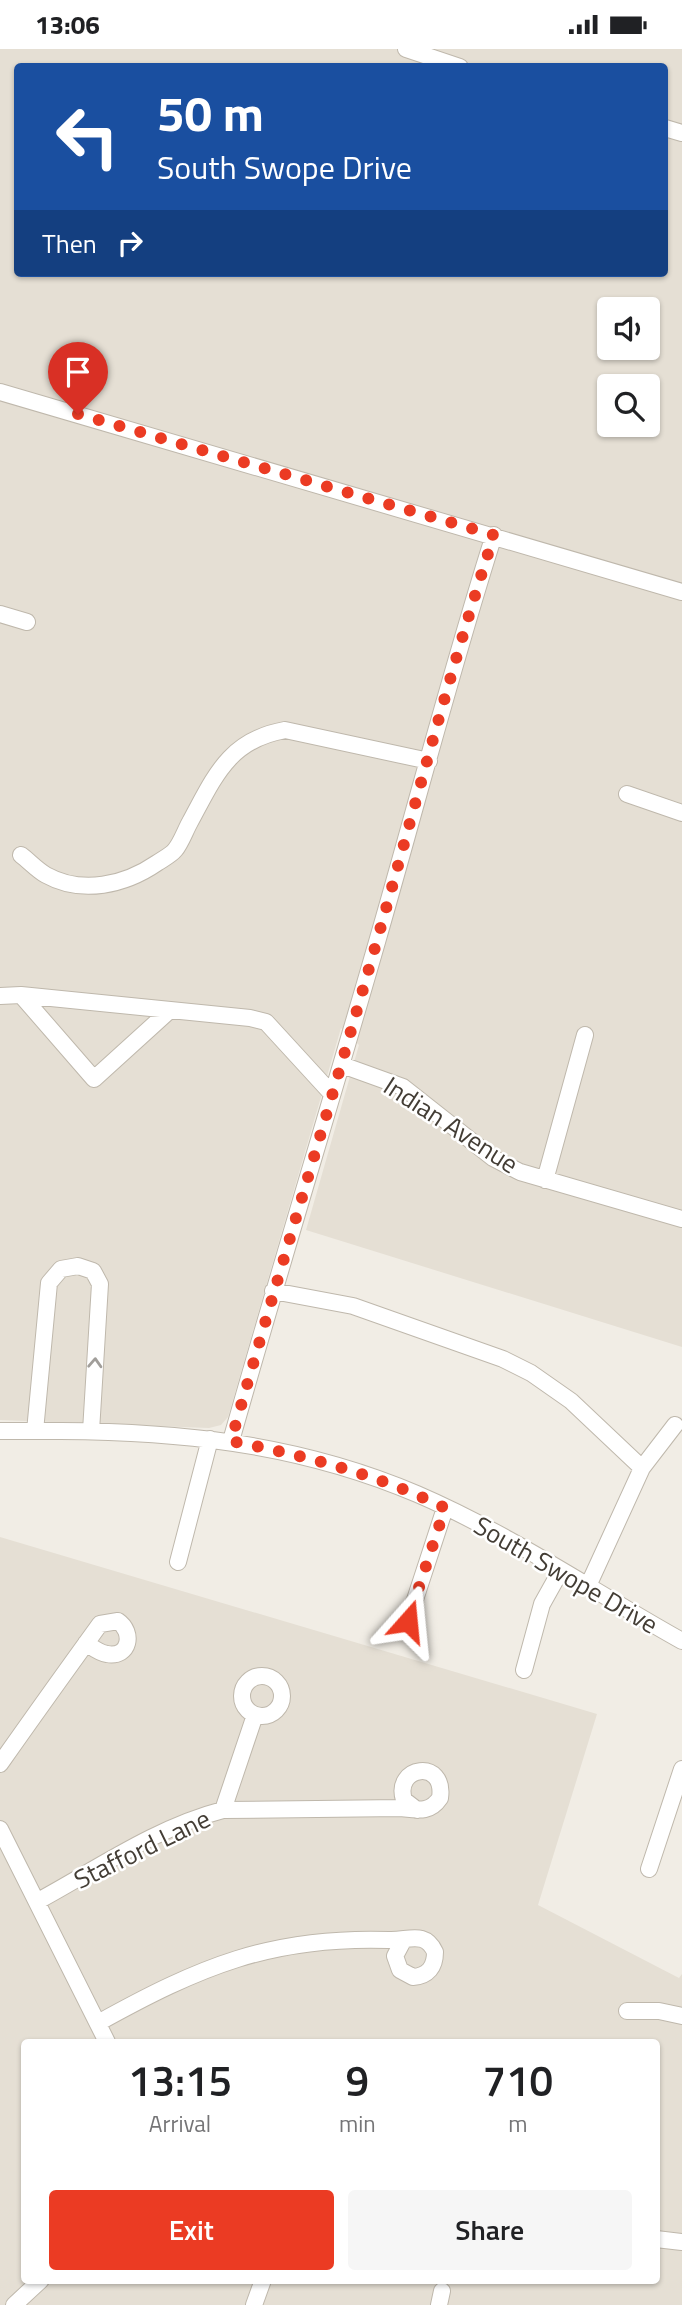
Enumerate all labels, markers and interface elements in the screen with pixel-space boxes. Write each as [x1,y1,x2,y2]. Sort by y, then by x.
text: 13:06 [35,5,100,44]
text: 50 m [157,75,264,150]
icon: left [42,91,133,182]
text: South Swope Drive [157,143,412,191]
text: Then [42,224,97,263]
icon: right [111,224,149,262]
map controls [597,297,660,437]
button: sound [597,297,660,360]
pin [48,342,108,414]
icon: arrive [59,353,97,391]
button: search [597,374,660,437]
street label: Indian Avenue [376,1066,526,1183]
one-way arrow [87,1358,102,1369]
street label: South Swope Drive [467,1506,666,1643]
position arrow [371,1584,445,1658]
street label: Stafford Lane [67,1799,217,1898]
text: 13:15 [128,2048,232,2112]
text: 9 [346,2048,369,2112]
text: 710 [483,2048,553,2112]
text: Arrival [149,2106,211,2141]
text: min [339,2106,376,2141]
text: m [508,2106,527,2141]
button: Exit [49,2190,334,2270]
button: Share [348,2190,632,2270]

